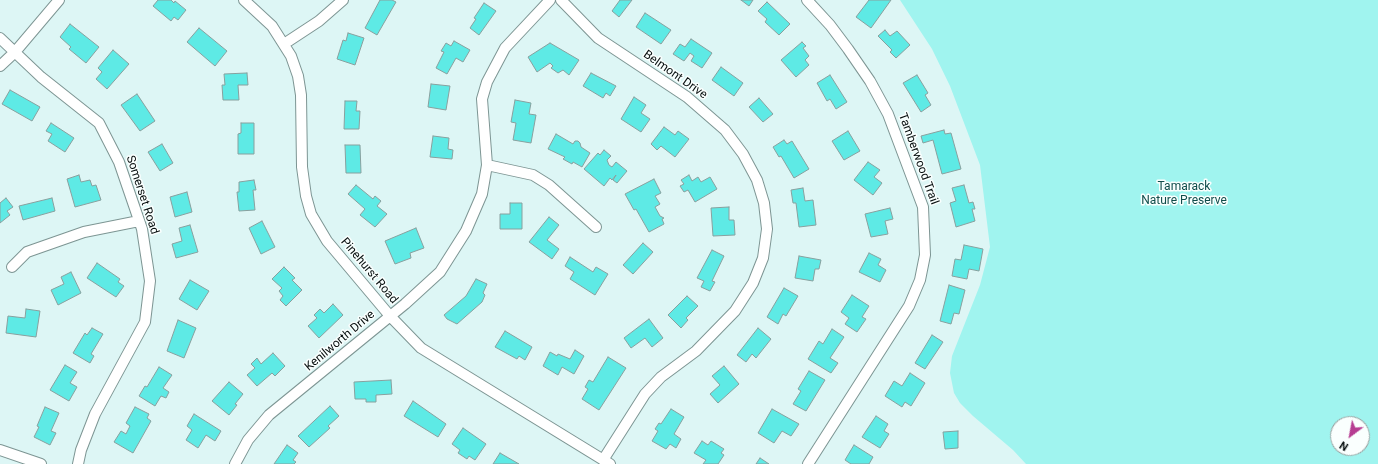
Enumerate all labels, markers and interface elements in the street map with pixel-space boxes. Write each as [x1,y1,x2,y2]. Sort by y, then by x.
street label: Belmont Drive [640,48,710,102]
street label: Tamberwood Trail [895,111,941,207]
street label: Somerset Road [122,154,162,236]
park label: Tamarack Nature Preserve [1141,180,1227,208]
street label: Pinehurst Road [337,235,401,307]
street label: Kenilworth Drive [302,308,378,374]
north arrow [1330,416,1370,456]
text: N [1337,438,1351,453]

